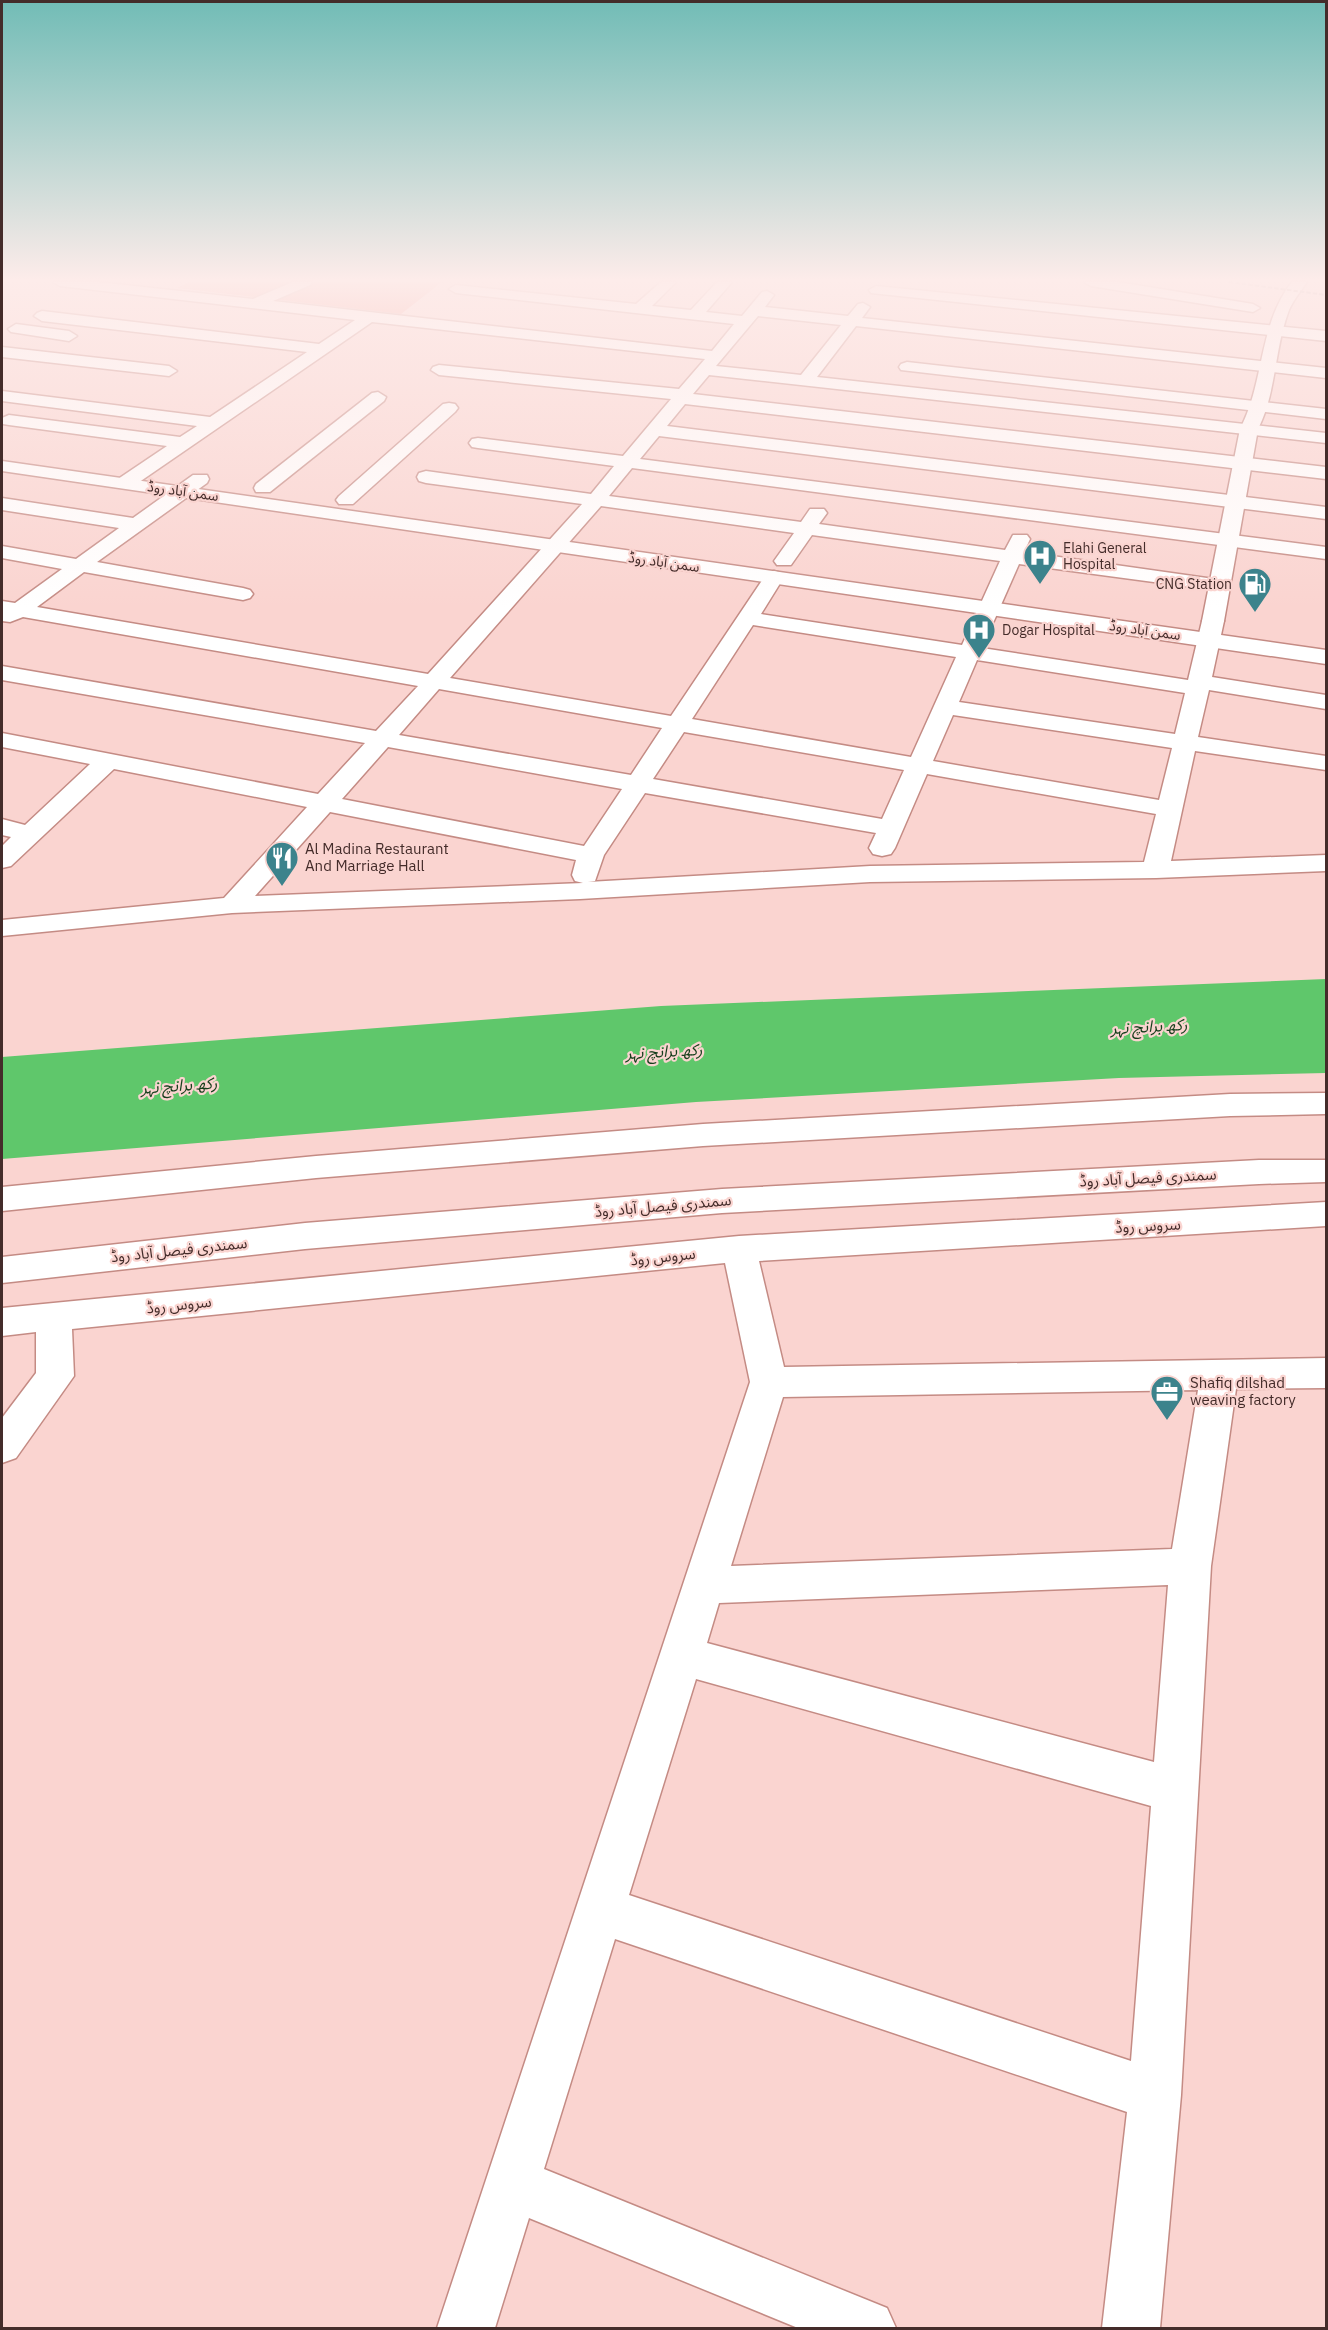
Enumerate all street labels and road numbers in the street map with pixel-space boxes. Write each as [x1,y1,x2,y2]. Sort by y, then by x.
street label: سمن آباد روڈ [146,477,220,505]
street label: سمن آباد روڈ [627,548,701,576]
street label: سمن آباد روڈ [1108,616,1182,644]
street label: سمندری فیصل آباد روڈ [1079,1164,1217,1191]
street label: سمندری فیصل آباد روڈ [594,1190,732,1221]
street label: سروس روڈ [1115,1214,1181,1237]
street label: سمندری فیصل آباد روڈ [110,1233,248,1266]
street label: سروس روڈ [629,1244,697,1269]
street label: سروس روڈ [145,1292,213,1317]

